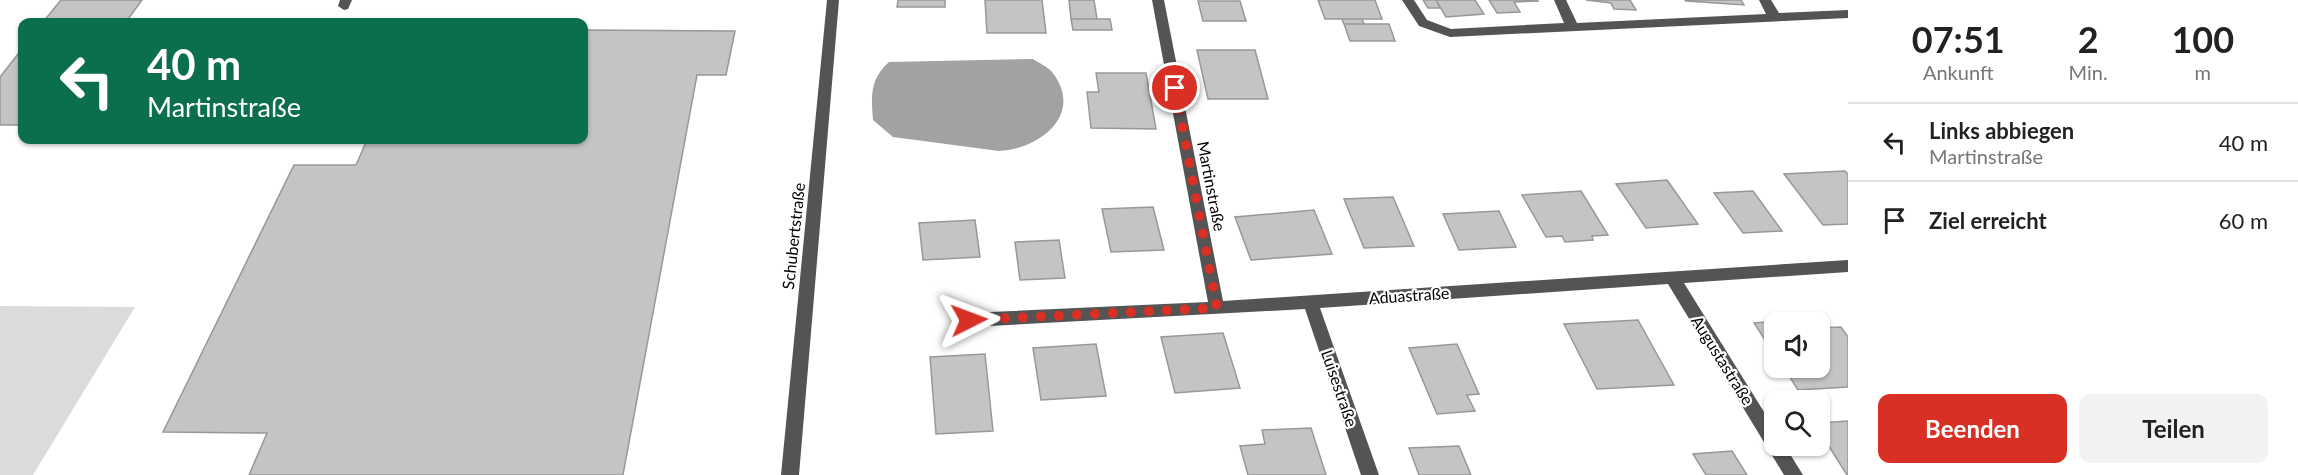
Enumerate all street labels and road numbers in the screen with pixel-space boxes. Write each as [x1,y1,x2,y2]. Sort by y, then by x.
street label: Martinstraße [1194,139,1230,233]
street label: Schubertstraße [778,182,808,290]
street label: Aduastraße [1368,283,1450,307]
street label: Augustastraße [1688,312,1758,408]
street label: Luisestraße [1318,347,1362,429]

